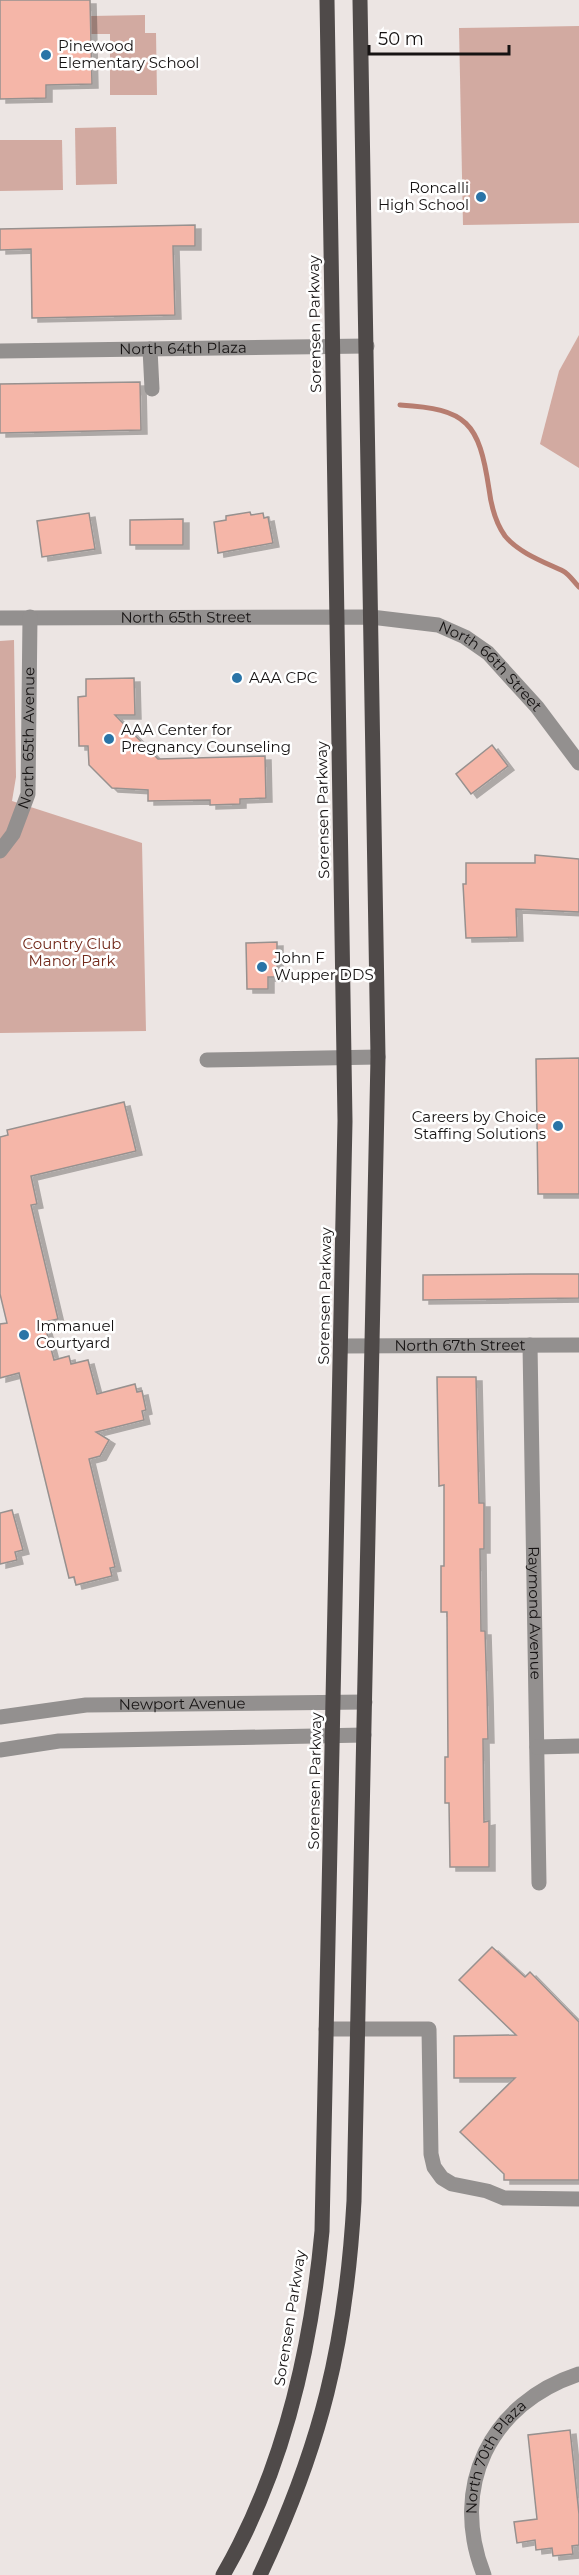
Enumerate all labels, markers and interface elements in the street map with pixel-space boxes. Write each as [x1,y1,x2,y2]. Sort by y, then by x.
scale bar [369,18,508,56]
text: 50 m [378,28,424,50]
place label: Pinewood Elementary School [58,36,199,72]
marker: Pinewood Elementary School [39,48,53,62]
place label: Roncalli High School [378,178,469,214]
marker: Roncalli High School [474,190,488,204]
street label: Sorensen Parkway [304,254,325,393]
street label: North 64th Plaza [119,338,247,358]
street label: North 65th Street [120,607,252,627]
street label: North 66th Street [436,617,546,715]
street label: North 65th Avenue [13,667,38,812]
place label: AAA CPC [249,668,318,687]
marker: AAA CPC [230,671,244,685]
place label: AAA Center for Pregnancy Counseling [121,720,291,756]
marker: AAA Center for Pregnancy Counseling [102,732,116,746]
street label: Sorensen Parkway [312,740,333,879]
park label: Country Club Manor Park [23,934,121,970]
place label: John F Wupper DDS [273,948,374,984]
marker: John F Wupper DDS [255,960,269,974]
place label: Careers by Choice Staffing Solutions [412,1107,546,1143]
marker: Careers by Choice Staffing Solutions [551,1119,565,1133]
street label: Sorensen Parkway [314,1226,335,1365]
place label: Immanuel Courtyard [36,1316,115,1352]
marker: Immanuel Courtyard [17,1328,31,1342]
street label: North 67th Street [394,1335,526,1355]
street label: Raymond Avenue [524,1546,546,1680]
street label: Newport Avenue [119,1693,246,1714]
street label: Sorensen Parkway [304,1711,325,1850]
street label: Sorensen Parkway [269,2248,310,2387]
street label: North 70th Plaza [461,2396,530,2514]

